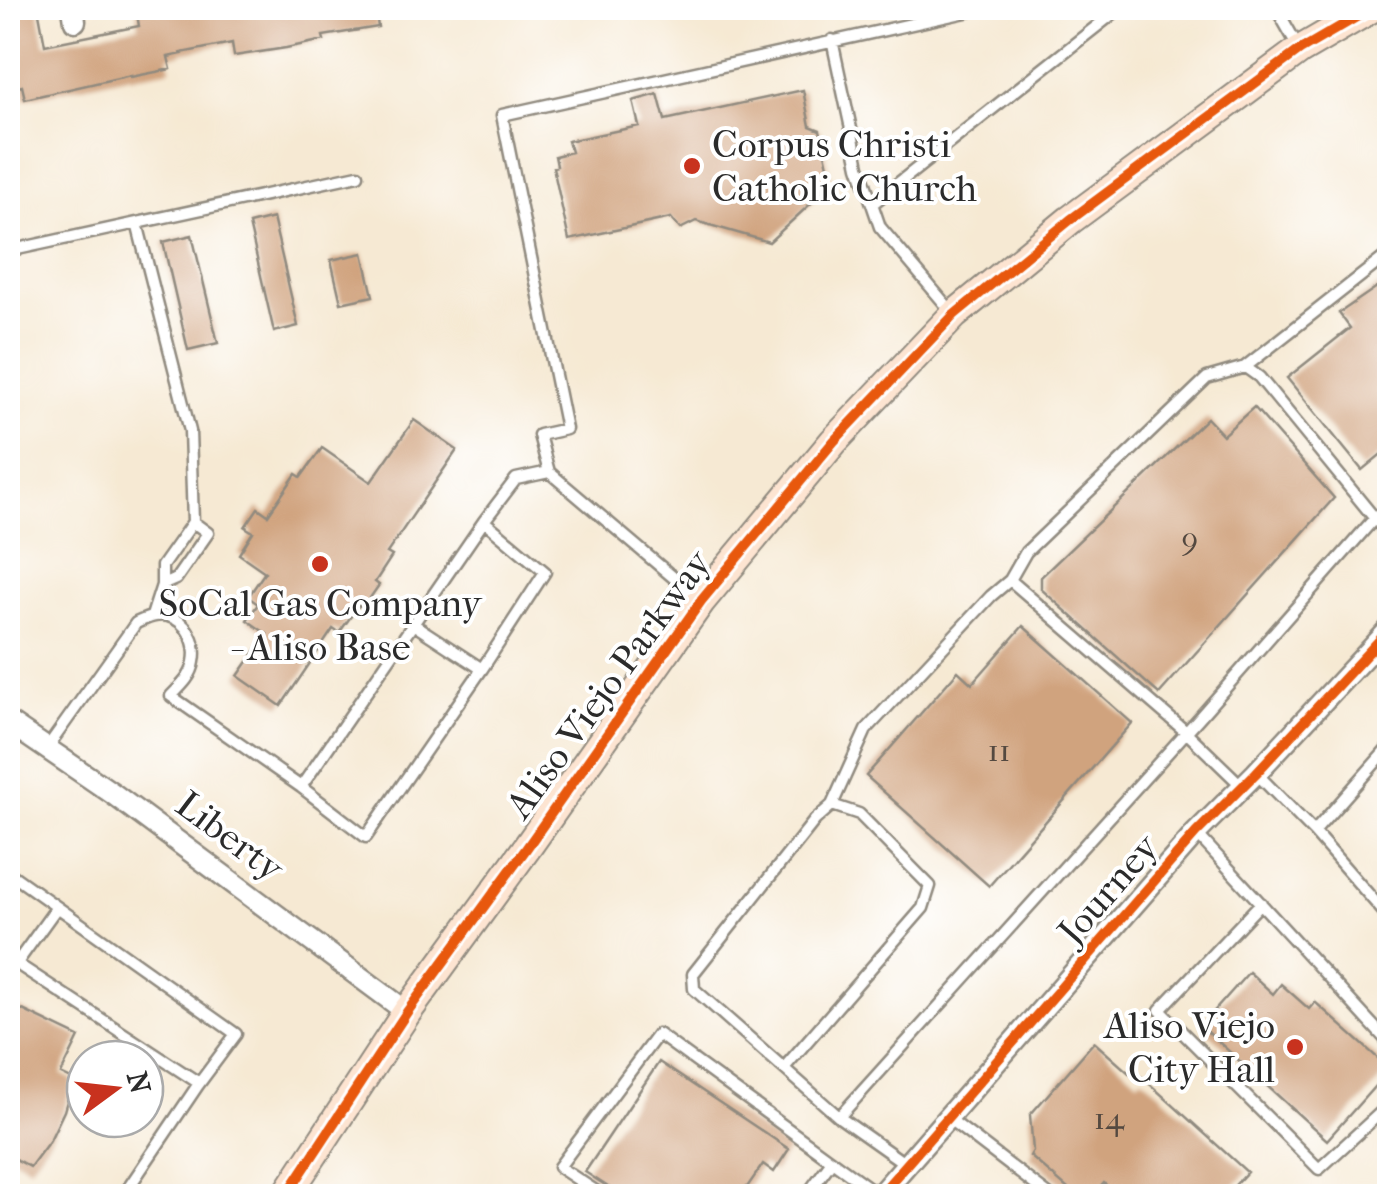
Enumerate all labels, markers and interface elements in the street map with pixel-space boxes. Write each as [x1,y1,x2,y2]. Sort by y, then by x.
place label: Corpus Christi Catholic Church [712,122,977,211]
marker: Corpus Christi Catholic Church [681,155,703,177]
house number: 9 [1182,520,1198,557]
street label: Aliso Viejo Parkway [495,540,722,829]
marker: SoCal Gas Company - Aliso Base [309,553,331,575]
place label: SoCal Gas Company - Aliso Base [159,581,483,670]
house number: 11 [988,732,1010,769]
street label: Liberty [167,782,294,892]
street label: Journey [1047,824,1169,956]
place label: Aliso Viejo City Hall [1102,1003,1275,1092]
marker: Aliso Viejo City Hall [1284,1036,1306,1058]
north arrow [65,1039,165,1139]
text: N [120,1068,158,1098]
house number: 14 [1094,1100,1125,1137]

